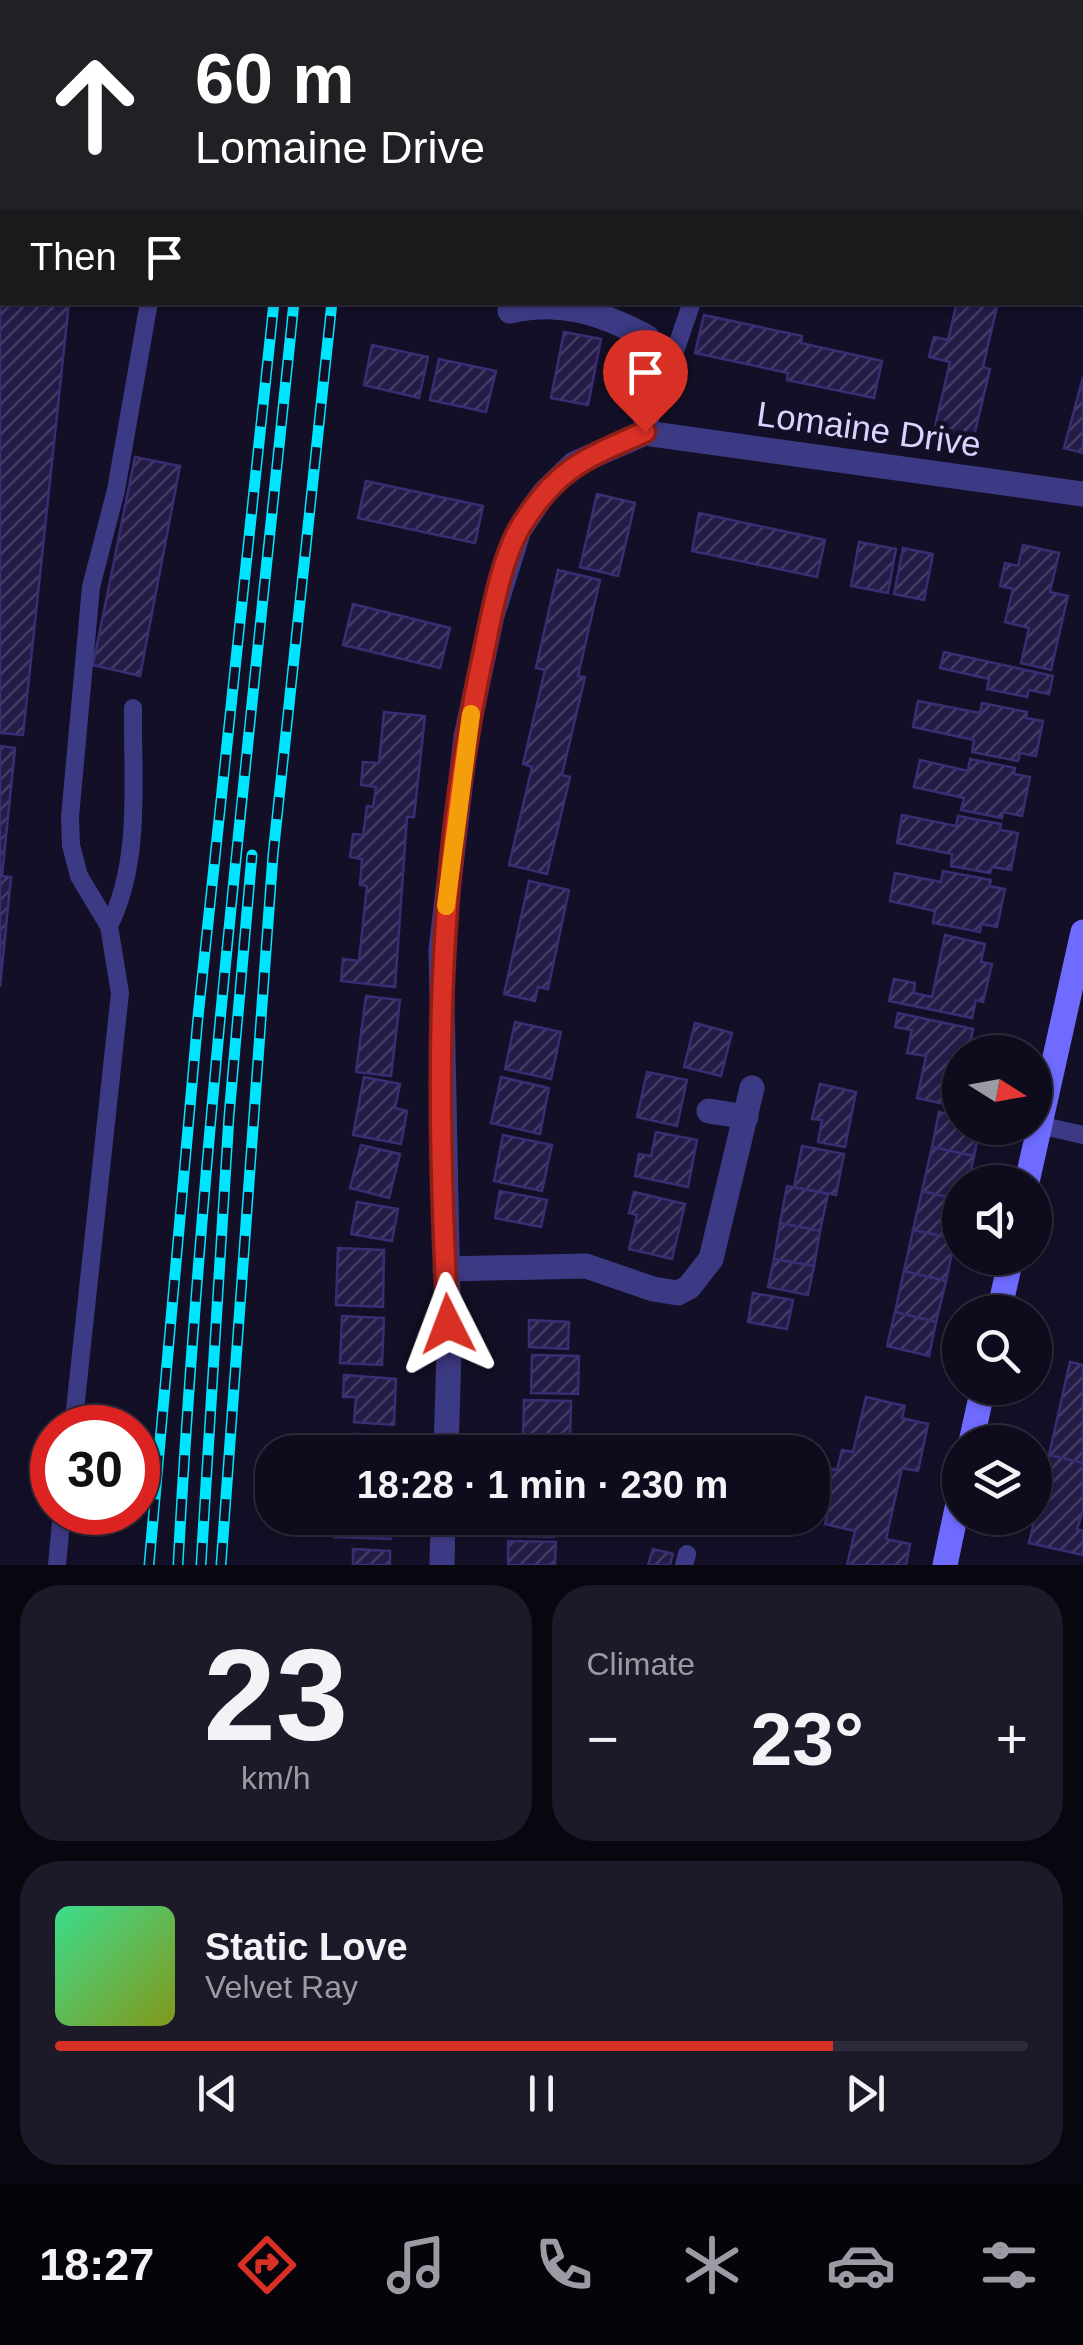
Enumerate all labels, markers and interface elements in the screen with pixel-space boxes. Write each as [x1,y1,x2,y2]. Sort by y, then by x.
icon: ahead [30,40,160,170]
text: 60 m [195,40,355,118]
text: Lomaine Drive [195,122,485,173]
icon: arrive [137,230,192,285]
text: Then [30,236,117,278]
pin [603,330,688,433]
icon: arrive [618,345,673,400]
street label: Lomaine Drive [755,393,984,464]
north arrow [942,1035,1052,1145]
map controls [942,1035,1052,1535]
button: sound [942,1165,1052,1275]
position arrow [396,1272,500,1376]
button: search [942,1295,1052,1405]
speed limit sign: 30 [30,1405,160,1535]
button: layers [942,1425,1052,1535]
text: 18:28 · 1 min · 230 m [357,1464,728,1506]
text: 23 [203,1622,348,1768]
text: Climate [587,1646,695,1682]
text: 23° [751,1697,864,1781]
text: − [587,1708,619,1770]
text: + [996,1708,1028,1770]
text: km/h [241,1760,310,1796]
text: Static Love [205,1926,408,1968]
text: Velvet Ray [205,1969,358,2005]
icon: previous [190,2066,245,2121]
icon: pause [514,2066,569,2121]
icon: next [838,2066,893,2121]
icon: directions [232,2230,302,2300]
icon: music [381,2230,451,2300]
icon: phone [529,2230,599,2300]
icon: climate [677,2230,747,2300]
icon: car [826,2230,896,2300]
icon: filters [974,2230,1044,2300]
text: 18:27 [39,2239,154,2290]

